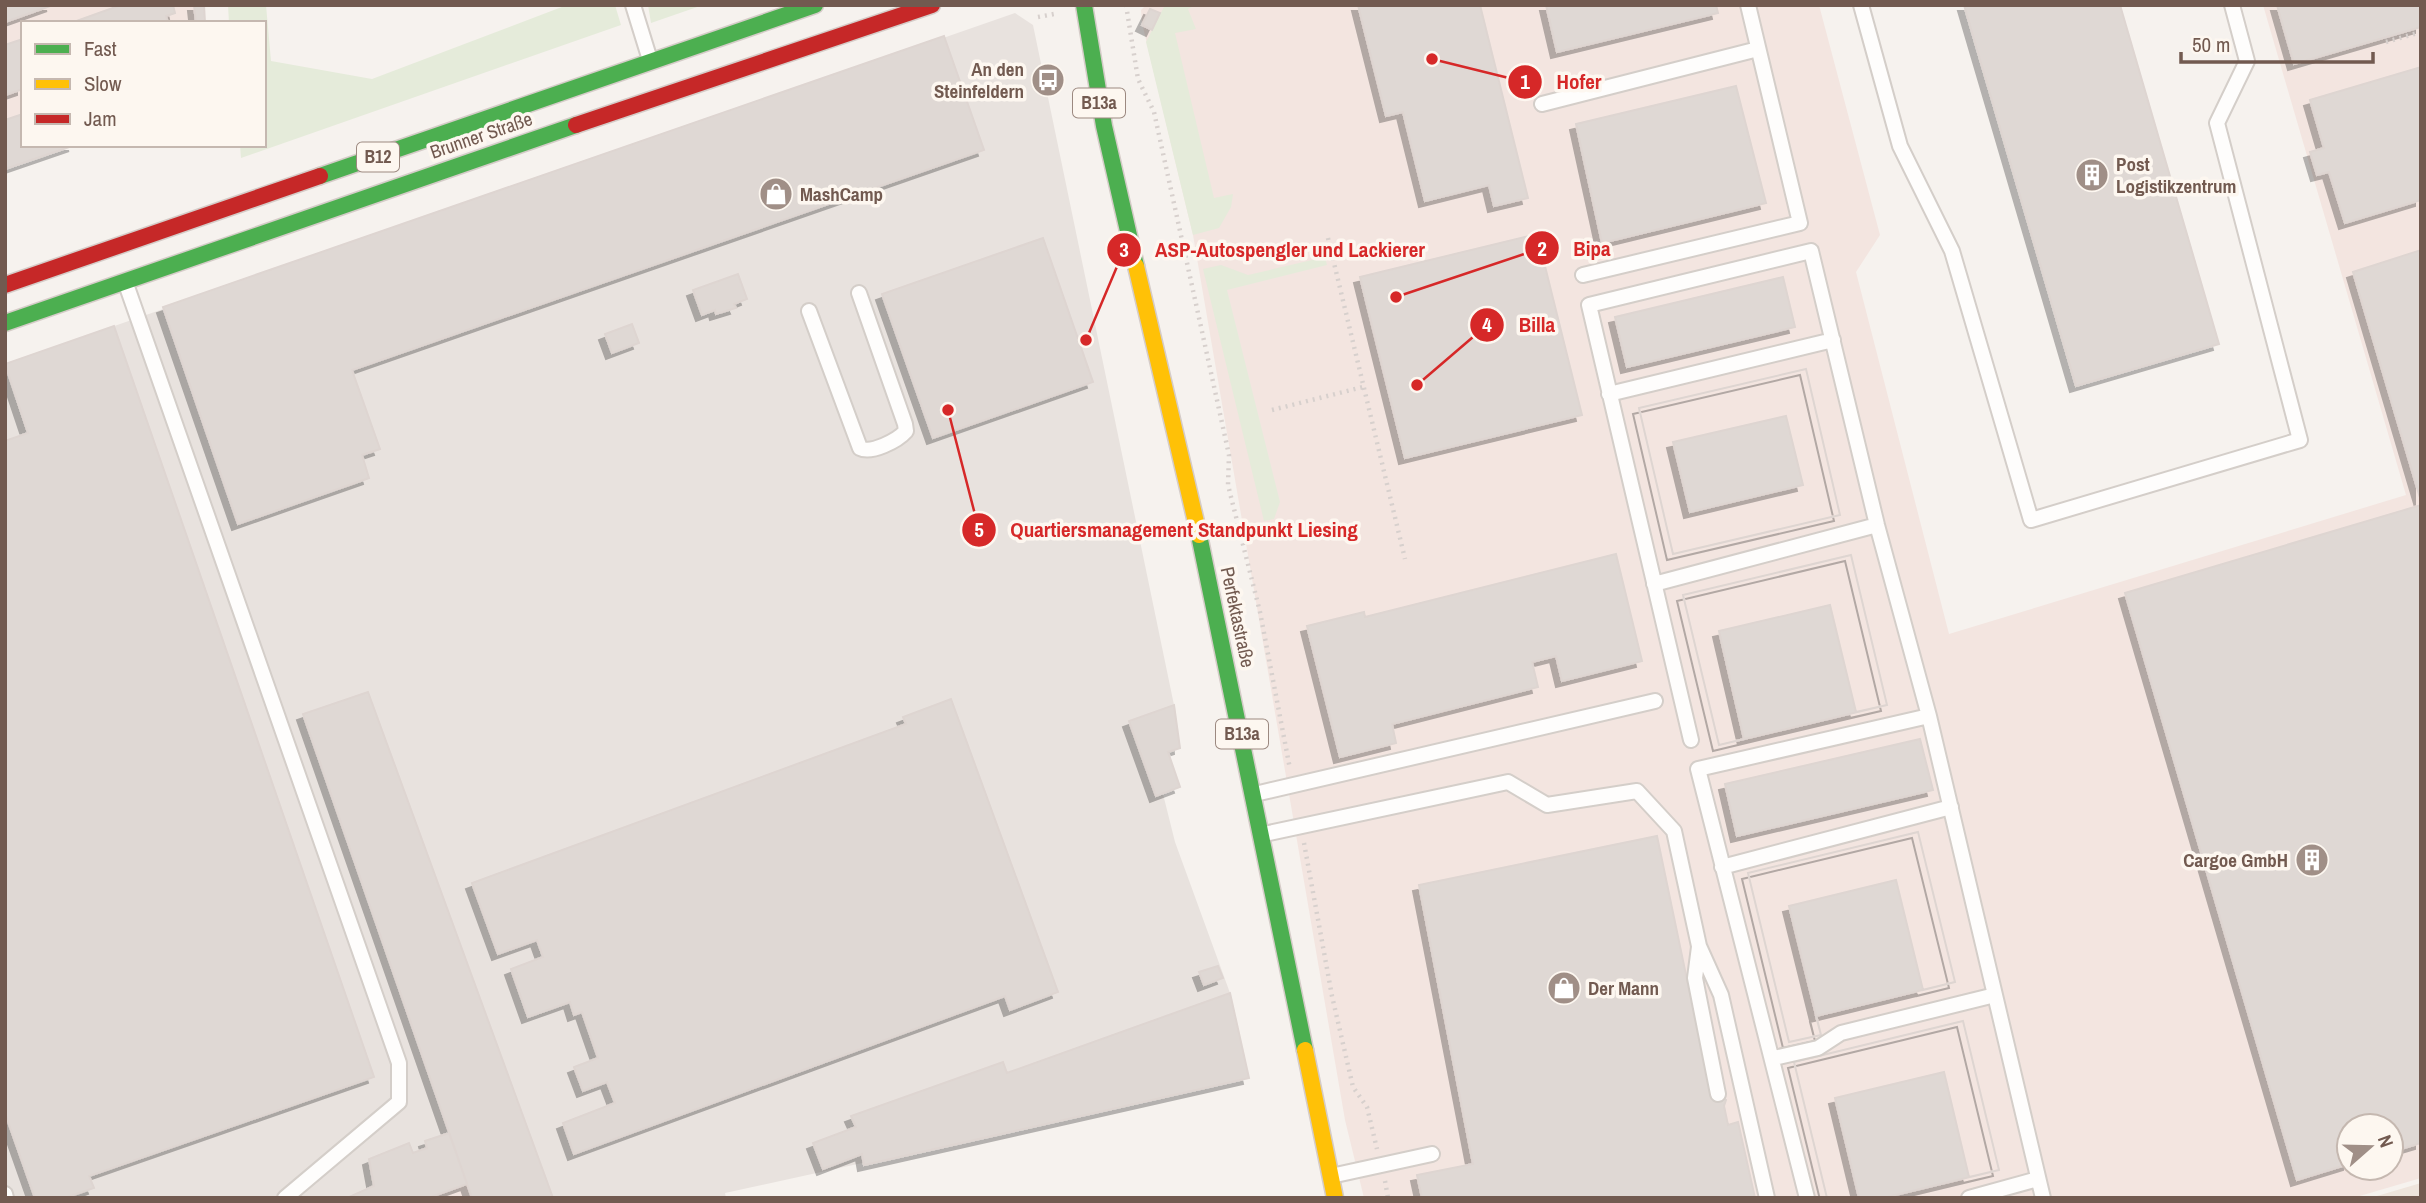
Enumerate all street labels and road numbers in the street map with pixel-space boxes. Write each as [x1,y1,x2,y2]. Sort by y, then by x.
road number: B13a [1073,88,1125,118]
street label: Brunner Straße [426,105,536,165]
road number: B12 [357,142,399,172]
street label: Perfektastraße [1215,564,1261,670]
road number: B13a [1216,720,1268,748]

